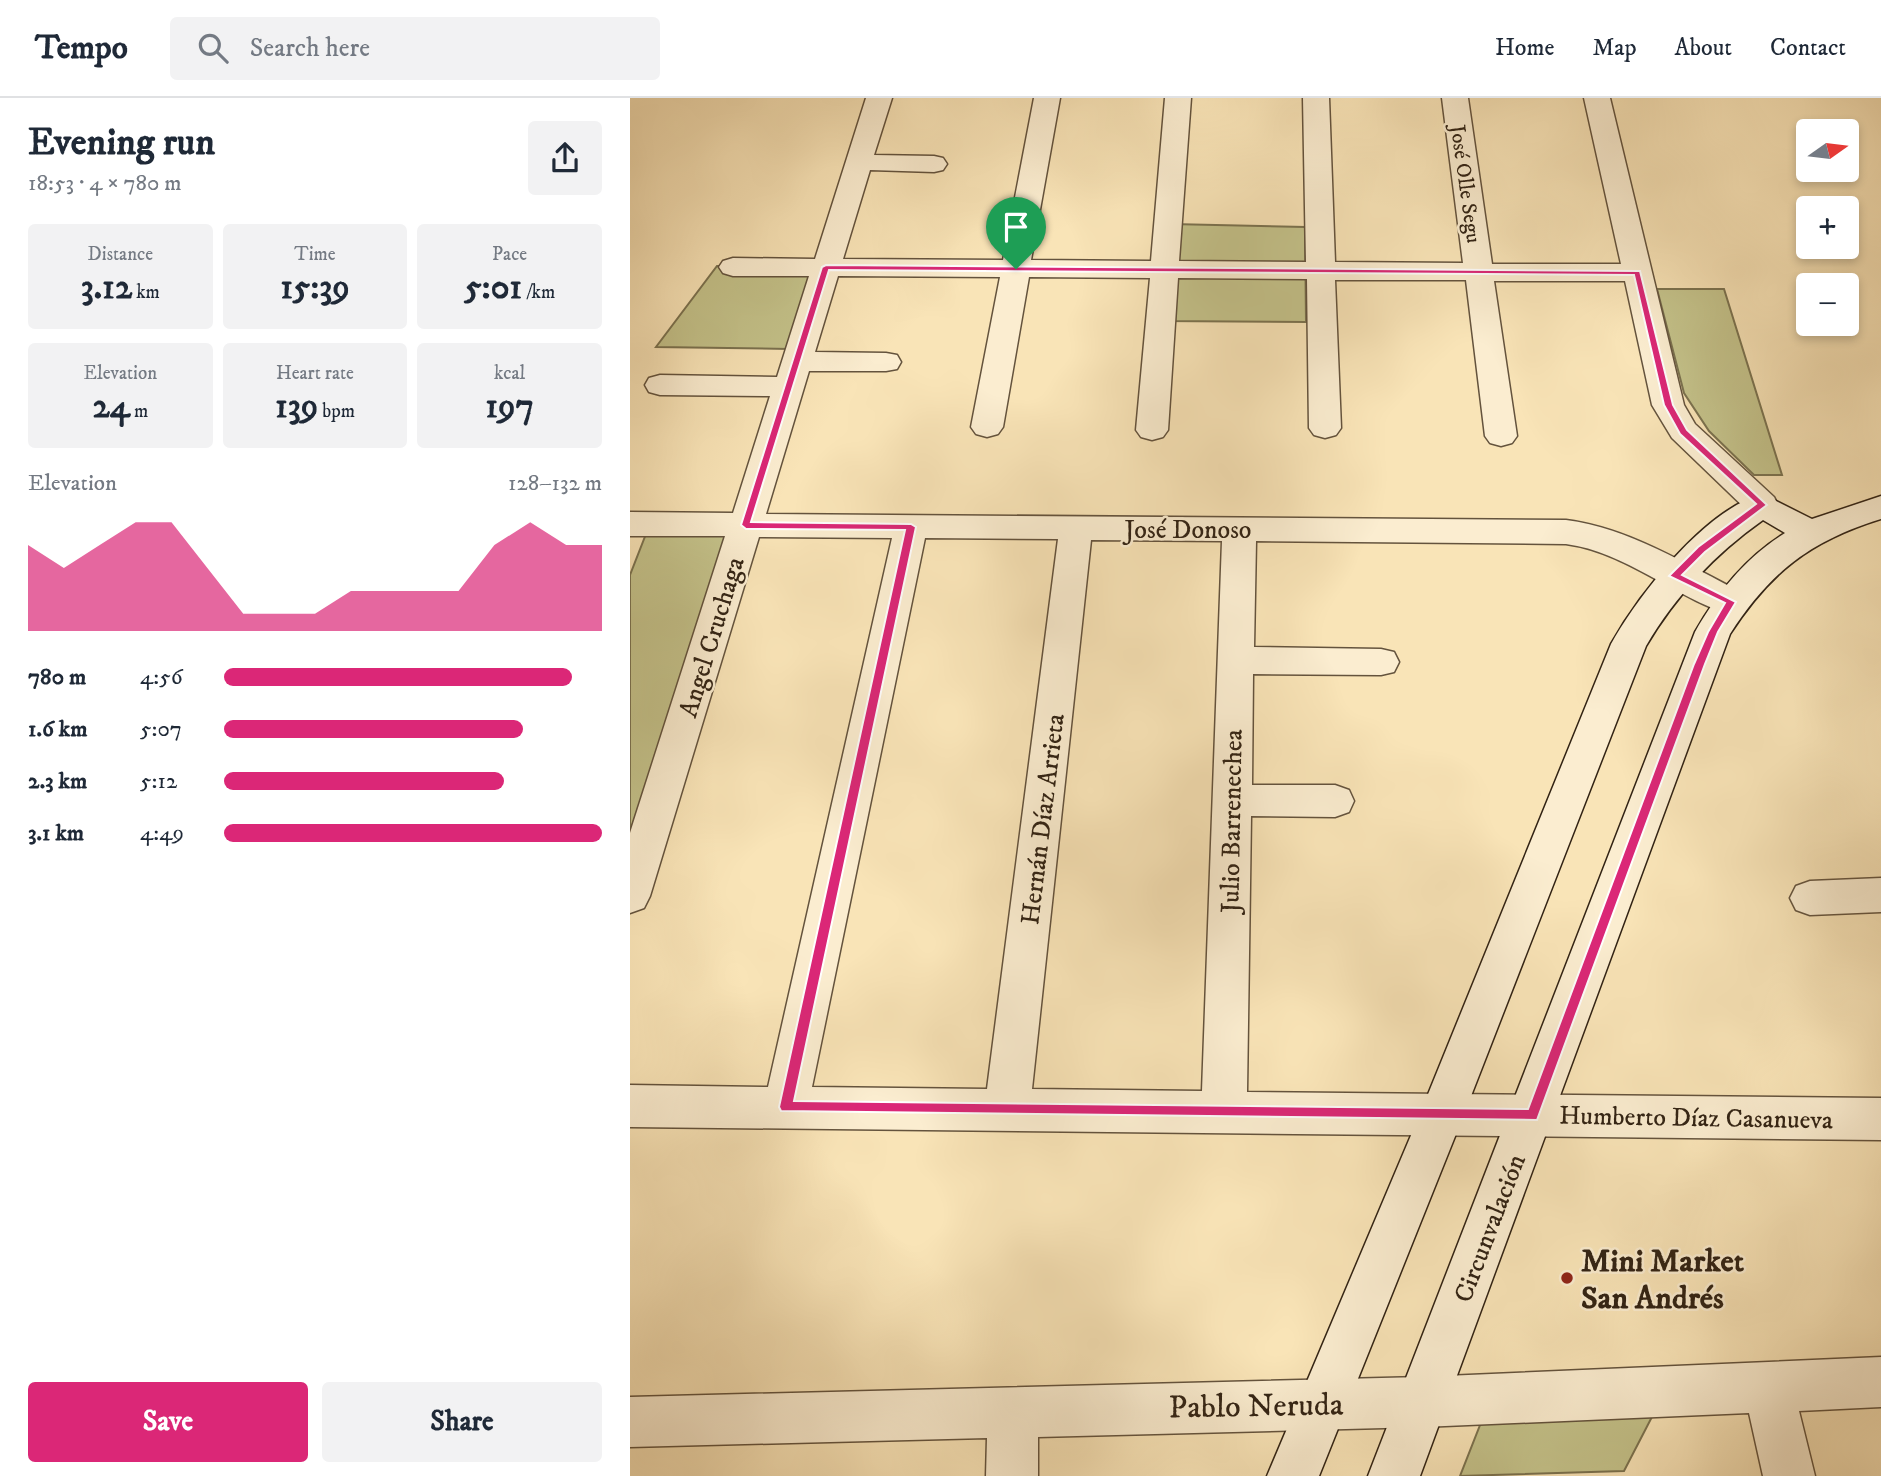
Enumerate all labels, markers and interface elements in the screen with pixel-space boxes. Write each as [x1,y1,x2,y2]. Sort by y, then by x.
search box [170,17,660,80]
text: Tempo [35,28,128,69]
icon: search [194,29,232,67]
text: Search here [250,32,370,65]
text: Home [1495,33,1554,63]
text: Map [1592,33,1637,63]
text: About [1675,33,1732,63]
text: Contact [1770,33,1846,63]
text: Evening run [28,119,215,167]
north arrow [1796,119,1858,182]
map controls [1796,119,1859,336]
button: share [528,121,602,195]
street label: José Olle Segu [1444,121,1486,245]
text: 18:53 · 4 × 780 m [28,169,182,198]
button: + [1796,196,1859,259]
pin [986,197,1046,269]
icon: arrive [997,208,1035,246]
text: Distance [88,243,153,266]
text: Time [294,243,336,266]
text: Pace [492,243,527,266]
text: 3.12 [81,266,132,310]
text: 15:39 [280,266,350,310]
text: 5:01 [464,266,522,310]
button: − [1796,273,1859,336]
text: km [132,281,160,304]
text: /km [522,281,555,304]
text: Elevation [84,362,157,385]
text: Heart rate [276,362,354,385]
text: kcal [494,362,525,385]
text: 24 [92,385,130,429]
text: 139 [275,385,318,429]
text: 197 [485,385,534,429]
text: m [130,400,148,423]
text: bpm [318,400,355,423]
text: Elevation [28,469,117,498]
text: 128–132 m [508,469,602,498]
street label: José Donoso [1122,514,1252,547]
street label: Angel Cruchaga [672,553,752,722]
text: 780 m [28,663,86,692]
text: 4:56 [140,663,183,692]
street label: Hernán Díaz Arrieta [1014,712,1073,927]
text: 1.6 km [28,715,87,744]
text: 5:07 [140,715,182,744]
street label: Julio Barrenechea [1214,729,1251,915]
text: 2.3 km [28,767,87,796]
text: 5:12 [140,767,177,796]
text: 3.1 km [28,819,84,848]
text: 4:49 [140,819,184,848]
street label: Humberto Díaz Casanueva [1559,1100,1833,1137]
street label: Circunvalación [1447,1149,1534,1307]
place label: Mini Market San Andrés [1581,1242,1745,1319]
marker: Mini Market San Andrés [1559,1270,1575,1286]
button: Save [28,1382,308,1462]
button: Share [322,1382,602,1462]
street label: Pablo Neruda [1168,1385,1344,1429]

